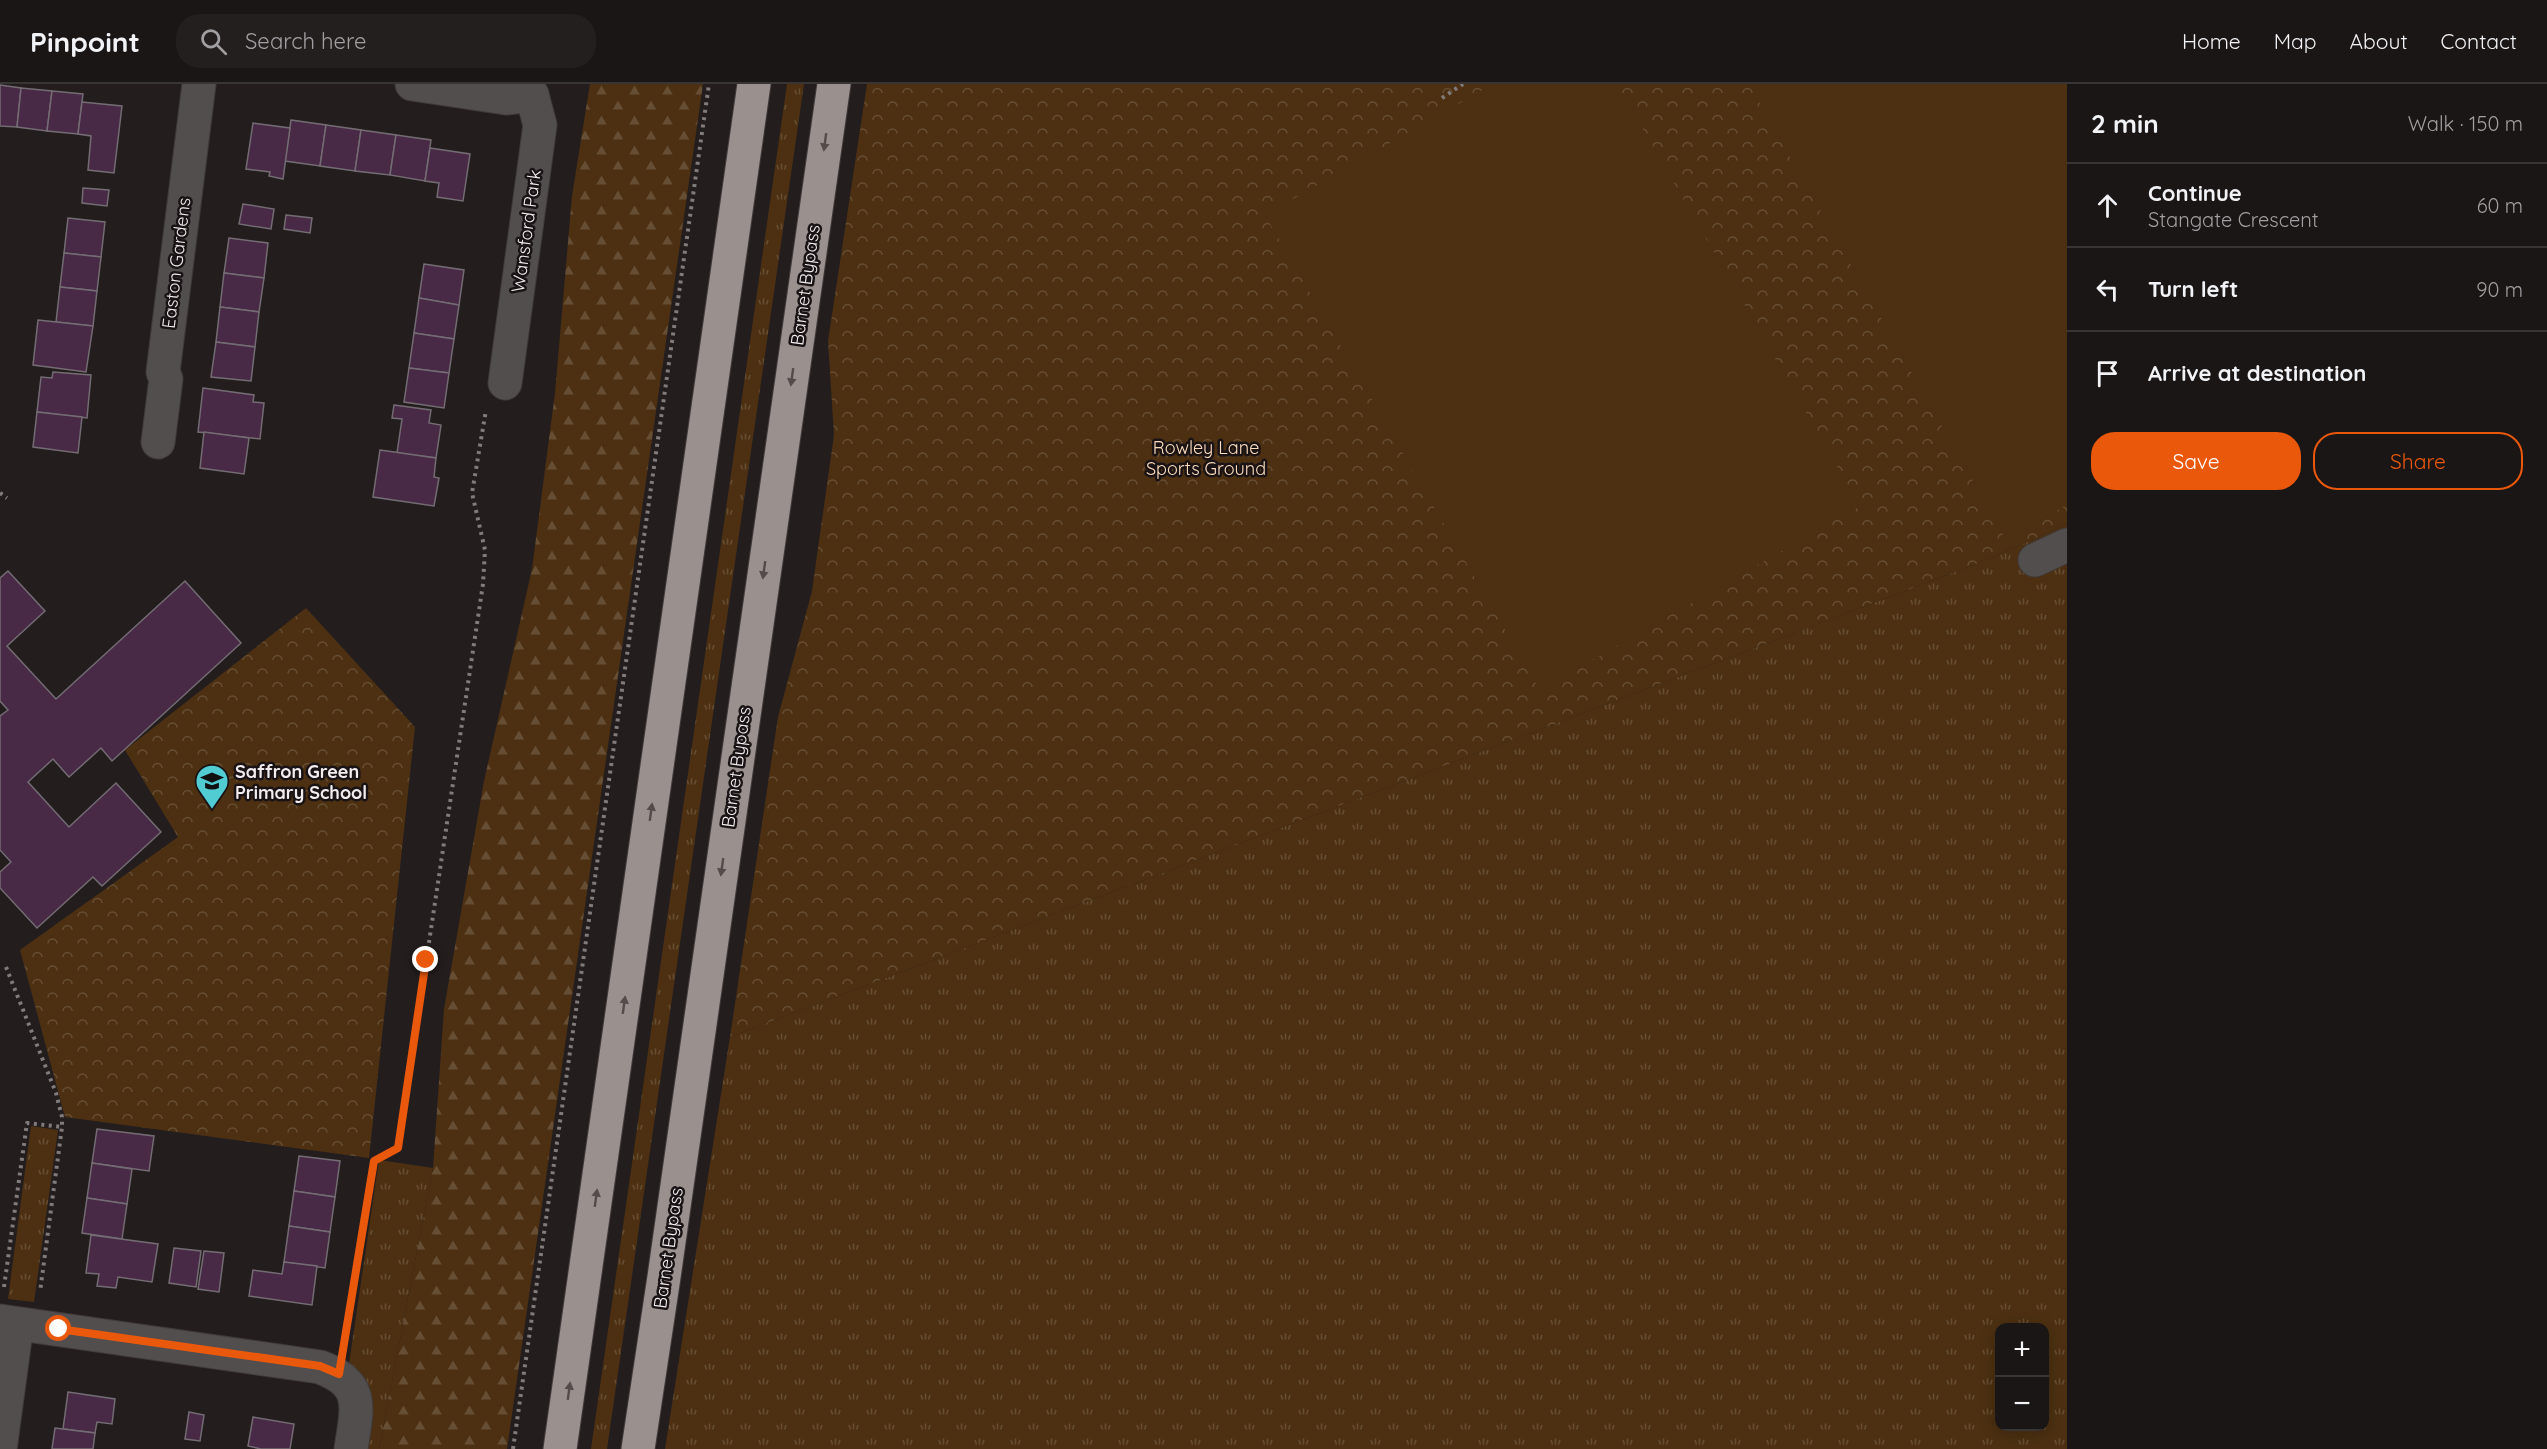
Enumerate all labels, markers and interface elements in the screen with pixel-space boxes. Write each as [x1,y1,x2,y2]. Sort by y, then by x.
search box [176,14,596,68]
text: Pinpoint [30,24,140,59]
icon: search [197,25,230,58]
text: Search here [245,27,366,55]
text: Home [2182,28,2241,54]
text: Map [2274,28,2317,54]
text: About [2350,28,2408,54]
text: Contact [2441,28,2517,54]
text: 2 min [2091,107,2159,140]
text: Walk · 150 m [2408,111,2523,136]
one-way arrow [821,133,830,152]
street label: Wansford Park [506,168,546,294]
text: Continue [2148,179,2242,207]
icon: ahead [2091,189,2124,222]
text: 60 m [2477,193,2523,218]
street label: Easton Gardens [157,196,195,330]
text: Stangate Crescent [2148,207,2319,232]
street label: Barnet Bypass [785,223,825,347]
icon: left [2091,273,2124,306]
text: Turn left [2148,275,2238,303]
text: 90 m [2476,277,2523,302]
icon: arrive [2091,357,2124,390]
text: Arrive at destination [2148,359,2366,387]
one-way arrow [787,367,796,386]
button: Save [2091,432,2301,490]
button: Share [2313,432,2523,490]
park label: Rowley Lane Sports Ground [1146,436,1266,480]
one-way arrow [760,560,769,579]
street label: Barnet Bypass [716,705,756,829]
place label: Saffron Green Primary School [235,760,367,804]
school or university icon: Saffron Green Primary School [194,763,230,810]
one-way arrow [647,802,656,821]
one-way arrow [718,857,727,876]
route end [412,946,438,972]
one-way arrow [619,995,628,1014]
street label: Barnet Bypass [648,1186,688,1310]
one-way arrow [592,1188,601,1207]
route start [45,1315,71,1341]
map controls [1995,1323,2049,1431]
button: + [1995,1323,2049,1377]
button: − [1995,1377,2049,1431]
one-way arrow [564,1381,573,1400]

